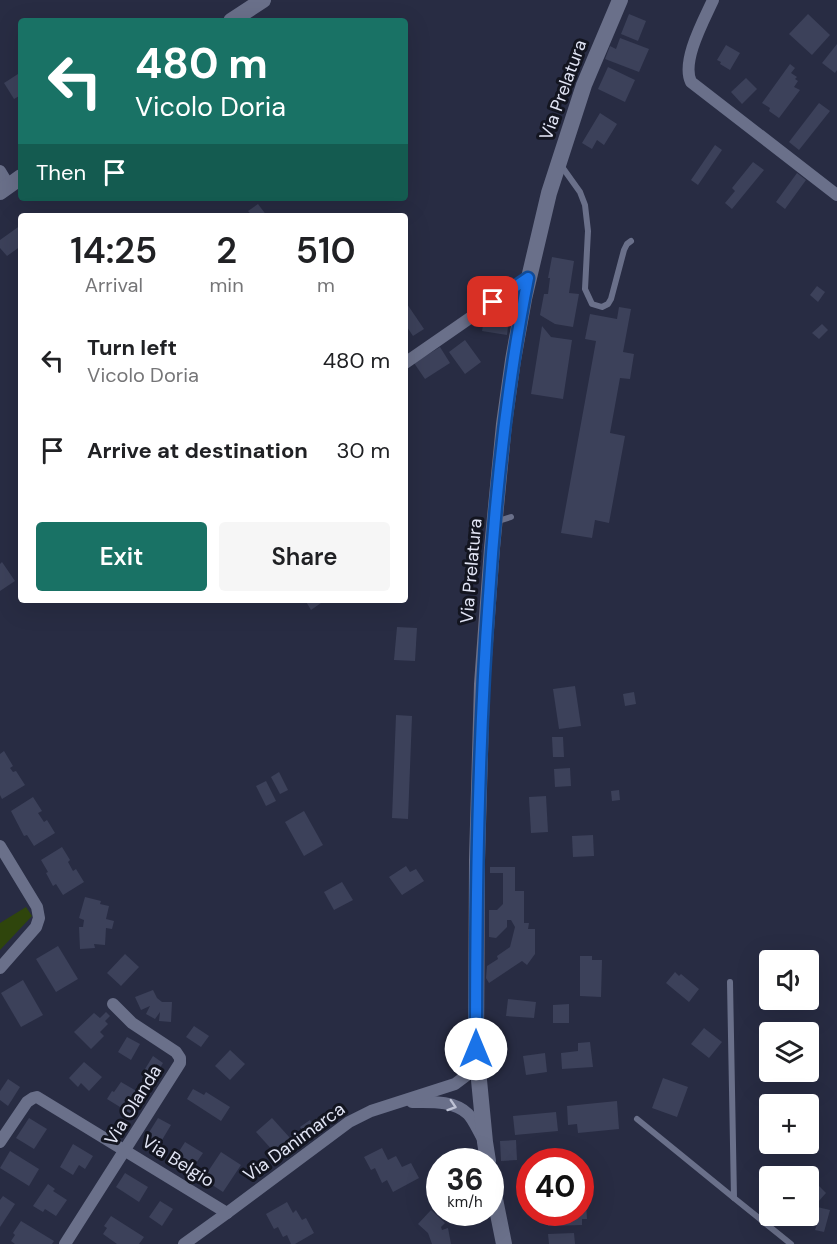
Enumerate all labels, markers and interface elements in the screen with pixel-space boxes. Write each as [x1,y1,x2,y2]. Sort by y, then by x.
text: 480 m [135,36,268,91]
street label: Via Prelatura [534,36,592,144]
icon: left [36,42,114,120]
text: Vicolo Doria [135,89,286,124]
icon: arrive [98,156,131,189]
text: Then [36,158,86,187]
text: 14:25 [70,227,157,274]
text: 2 [216,227,237,274]
text: 510 [296,227,356,274]
text: Arrival [85,272,143,298]
text: min [210,272,244,298]
text: m [317,272,335,298]
pin [467,276,518,327]
icon: arrive [476,285,509,318]
text: Turn left [87,333,177,362]
icon: left [36,344,69,377]
text: 480 m [323,346,390,375]
text: Vicolo Doria [87,362,199,388]
icon: arrive [36,434,69,467]
text: Arrive at destination [87,436,308,465]
text: 30 m [336,436,390,465]
street label: Via Prelatura [454,517,488,625]
button: Exit [36,522,207,591]
button: Share [219,522,390,591]
map controls [759,950,819,1226]
button: sound [759,950,819,1010]
position arrow [444,1017,508,1081]
button: layers [759,1022,819,1082]
street label: Via Olanda [99,1060,167,1150]
button: + [759,1094,819,1154]
street label: Via Danimarca [238,1097,350,1187]
one-way arrow [446,1099,457,1111]
street label: Via Belgio [137,1129,219,1193]
speed limit sign: 40 [516,1148,594,1226]
text: 36 [446,1160,484,1199]
button: − [759,1166,819,1226]
text: km/h [447,1192,483,1212]

